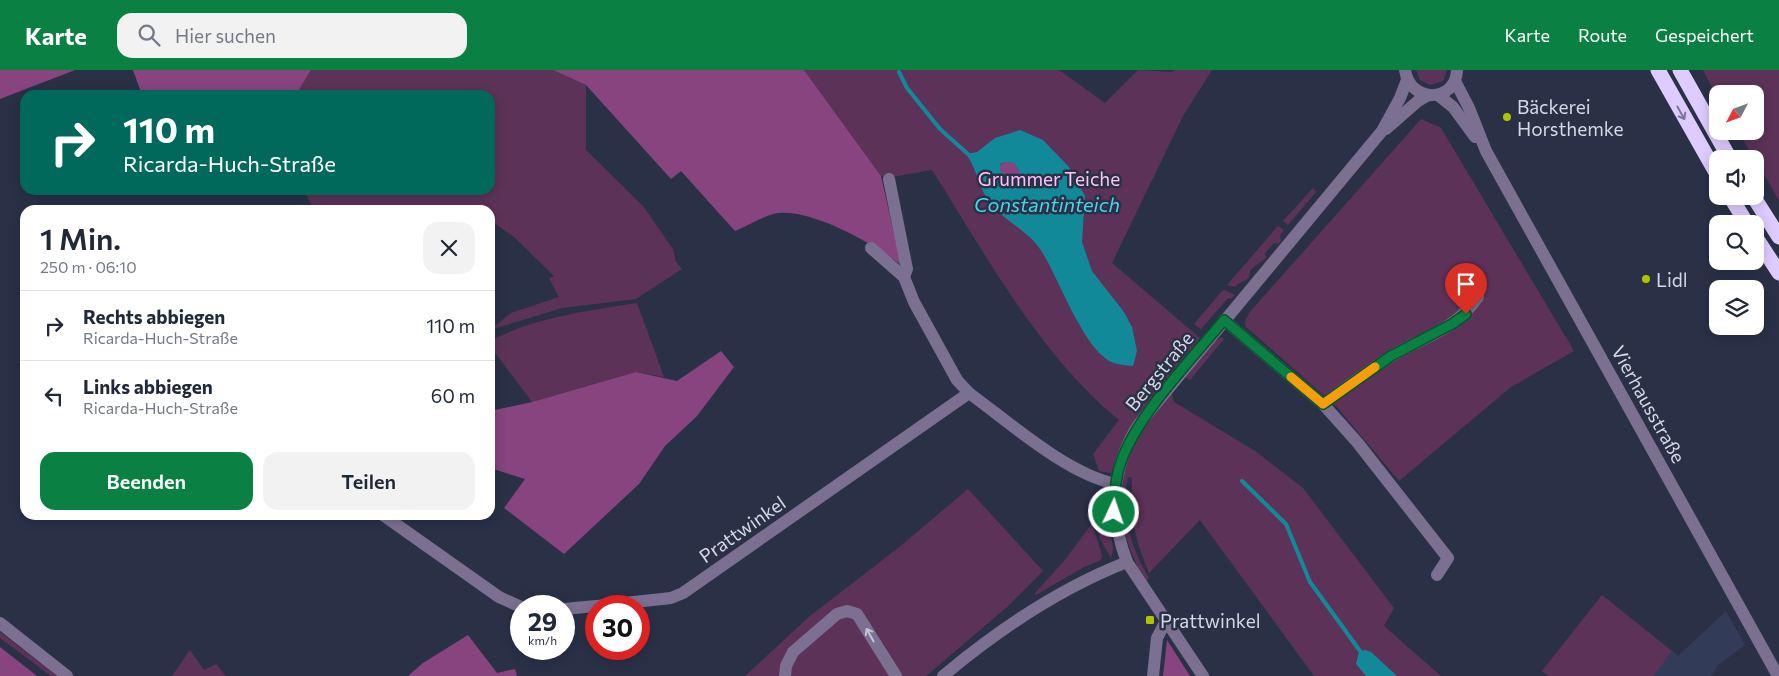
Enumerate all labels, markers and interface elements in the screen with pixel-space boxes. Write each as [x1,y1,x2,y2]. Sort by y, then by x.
search box [117,13,467,58]
text: Karte [25,21,87,50]
icon: search [135,21,163,49]
text: Hier suchen [175,24,276,47]
text: Karte [1505,24,1550,46]
text: Route [1578,24,1627,46]
text: Gespeichert [1655,24,1754,46]
north arrow [1709,85,1764,140]
map controls [1709,85,1764,335]
place label: Bäckerei Horsthemke [1517,95,1624,140]
one-way arrow [1676,105,1686,120]
text: 110 m [123,107,215,150]
icon: right [40,110,105,175]
marker: Bäckerei Horsthemke [1501,111,1513,123]
text: Ricarda-Huch-Straße [123,150,336,177]
button: sound [1709,150,1764,205]
park label: Grummer Teiche [978,167,1120,190]
water label: Constantinteich [974,192,1120,216]
button: search [1709,215,1764,270]
text: 1 Min. [40,219,121,256]
button: close [423,222,475,274]
text: 250 m · 06:10 [40,257,137,276]
pin [1445,263,1487,314]
place label: Lidl [1656,268,1688,291]
icon: arrive [1452,270,1480,298]
marker: Lidl [1640,273,1652,285]
button: layers [1709,280,1764,335]
text: Rechts abbiegen [83,305,225,328]
icon: right [40,312,68,340]
text: 110 m [426,314,475,337]
street label: Bergstraße [1120,327,1198,415]
text: Ricarda-Huch-Straße [83,328,238,347]
street label: Vierhausstraße [1607,341,1691,467]
text: Links abbiegen [83,375,213,398]
icon: left [40,382,68,410]
text: 60 m [431,384,475,407]
text: Ricarda-Huch-Straße [83,398,238,417]
button: Beenden [40,452,253,510]
button: Teilen [263,452,475,510]
position arrow [1087,485,1139,537]
street label: Prattwinkel [694,491,790,567]
speed limit sign: 30 [585,595,650,660]
text: 29 [528,606,557,636]
place label: Prattwinkel [1160,609,1261,632]
marker: Prattwinkel [1144,614,1156,626]
one-way arrow [865,627,875,642]
text: km/h [528,633,557,647]

